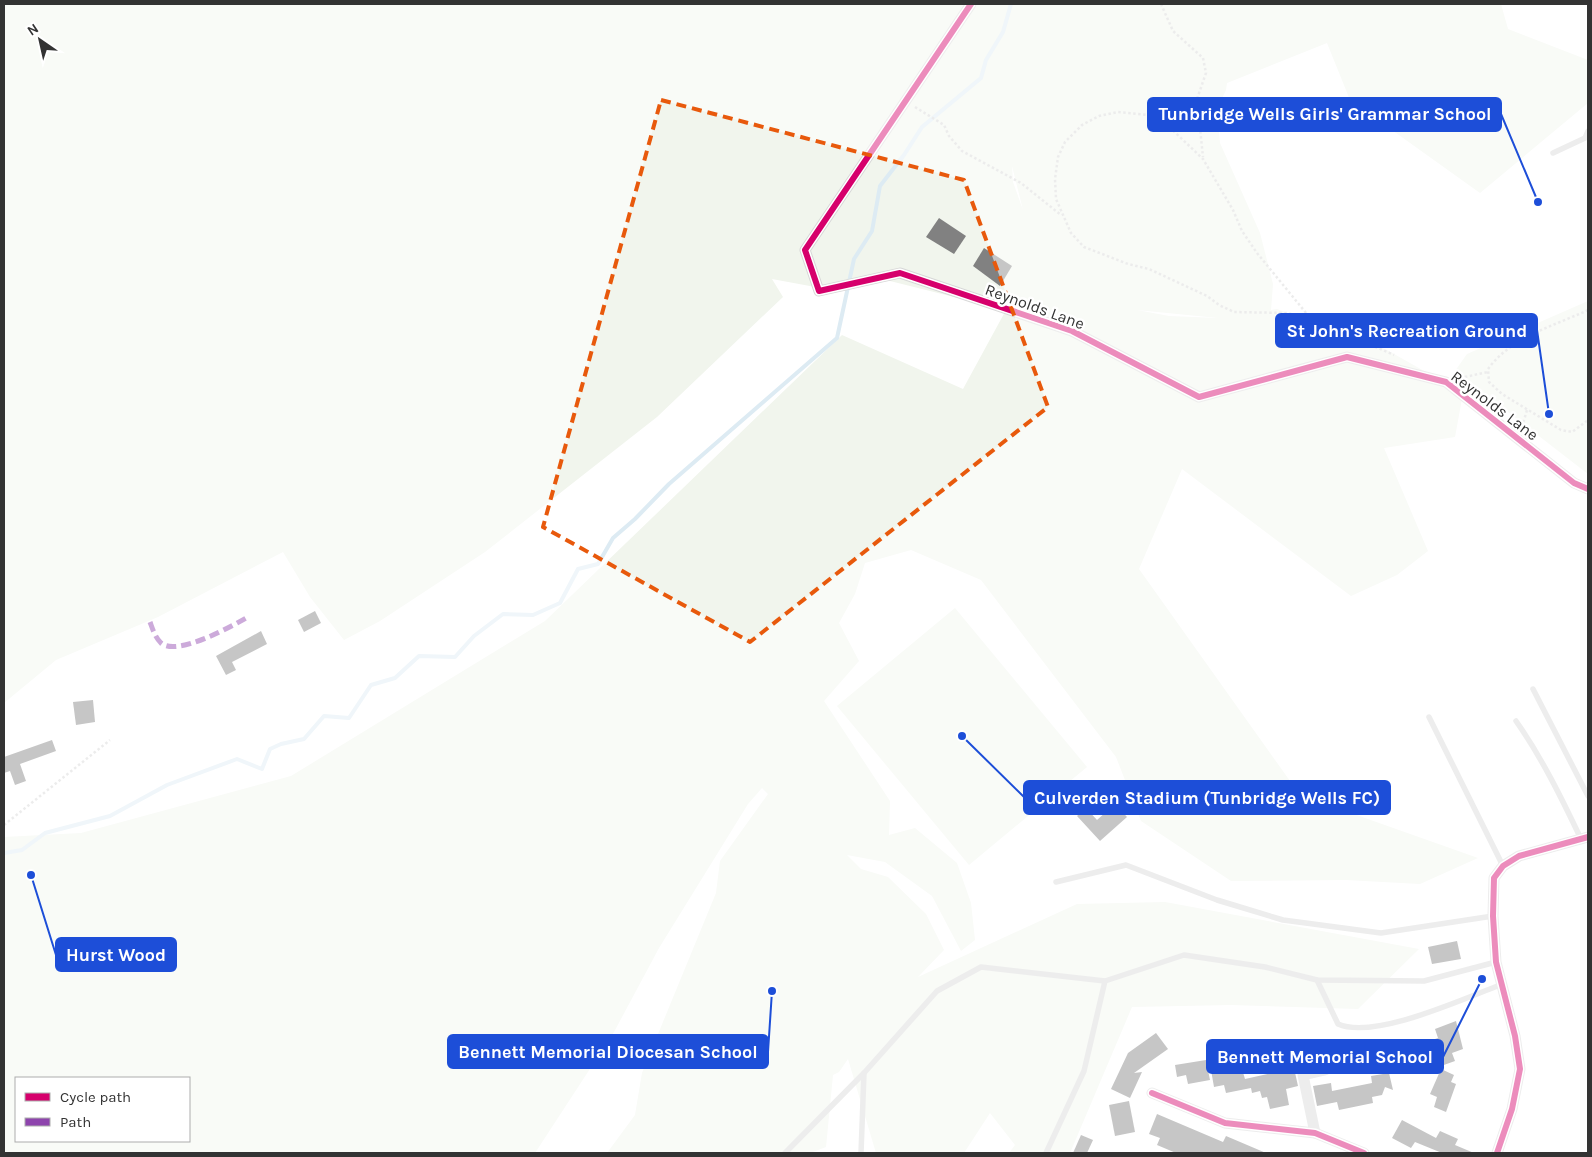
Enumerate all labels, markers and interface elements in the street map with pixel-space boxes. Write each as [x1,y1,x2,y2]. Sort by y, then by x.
north arrow [15,15,65,65]
text: N [24,20,42,39]
callout: Tunbridge Wells Girls' Grammar School [1148,98,1501,131]
text: Tunbridge Wells Girls' Grammar School [1158,103,1492,125]
street label: Reynolds Lane [983,280,1087,333]
callout: St John's Recreation Ground [1276,314,1537,347]
text: St John's Recreation Ground [1287,320,1527,342]
street label: Reynolds Lane [1447,366,1542,444]
callout: Culverden Stadium (Tunbridge Wells FC) [1024,781,1390,814]
text: Culverden Stadium (Tunbridge Wells FC) [1034,787,1380,809]
callout: Hurst Wood [56,938,176,971]
text: Hurst Wood [66,944,166,966]
callout: Bennett Memorial Diocesan School [448,1035,768,1068]
callout: Bennett Memorial School [1207,1040,1443,1073]
text: Bennett Memorial Diocesan School [458,1041,758,1063]
text: Bennett Memorial School [1217,1046,1433,1068]
legend [15,1077,190,1142]
text: Cycle path [60,1088,131,1106]
text: Path [60,1113,91,1131]

